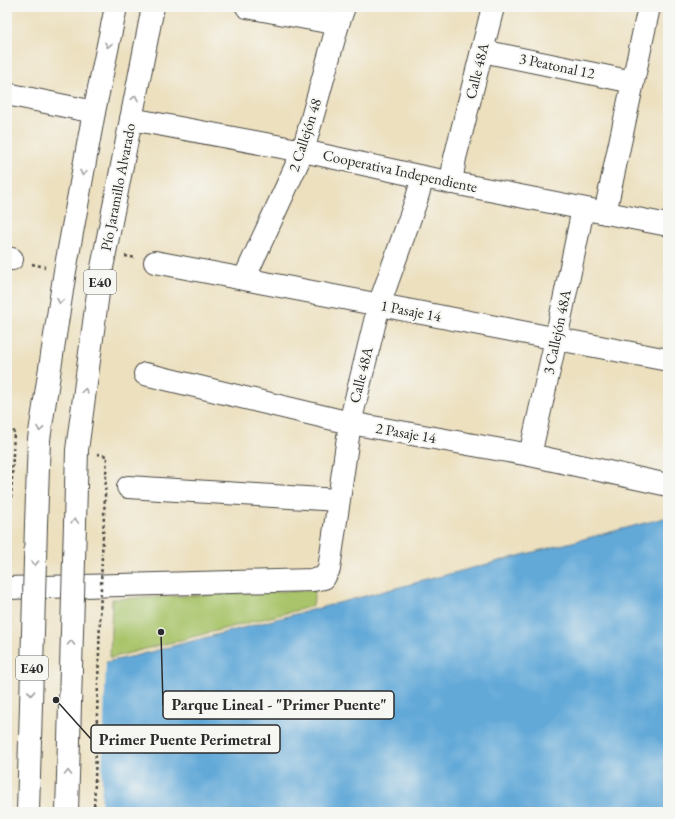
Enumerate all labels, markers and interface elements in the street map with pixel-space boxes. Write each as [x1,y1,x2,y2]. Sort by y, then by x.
street label: Calle 48A [460,40,493,101]
one-way arrow [104,42,113,48]
street label: 3 Peatonal 12 [518,48,597,83]
one-way arrow [130,95,139,101]
street label: 2 Callejón 48 [284,96,325,174]
street label: Pío Jaramillo Alvarado [96,121,139,252]
street label: Cooperativa Independiente [321,145,479,196]
one-way arrow [79,170,88,176]
road number: E40 [84,270,116,294]
street label: 3 Callejón 48A [538,287,575,376]
street label: 1 Pasaje 14 [379,295,444,326]
one-way arrow [56,298,65,304]
street label: Calle 48A [344,344,377,405]
one-way arrow [80,388,89,395]
street label: 2 Pasaje 14 [374,418,439,447]
one-way arrow [36,426,45,432]
one-way arrow [70,518,79,524]
one-way arrow [31,560,39,566]
one-way arrow [67,640,76,646]
road number: E40 [16,656,48,680]
one-way arrow [27,690,35,696]
callout: Parque Lineal - "Primer Puente" [163,691,394,719]
text: Parque Lineal - "Primer Puente" [171,694,387,715]
callout: Primer Puente Perimetral [91,725,280,753]
text: Primer Puente Perimetral [99,729,272,750]
one-way arrow [64,770,72,776]

